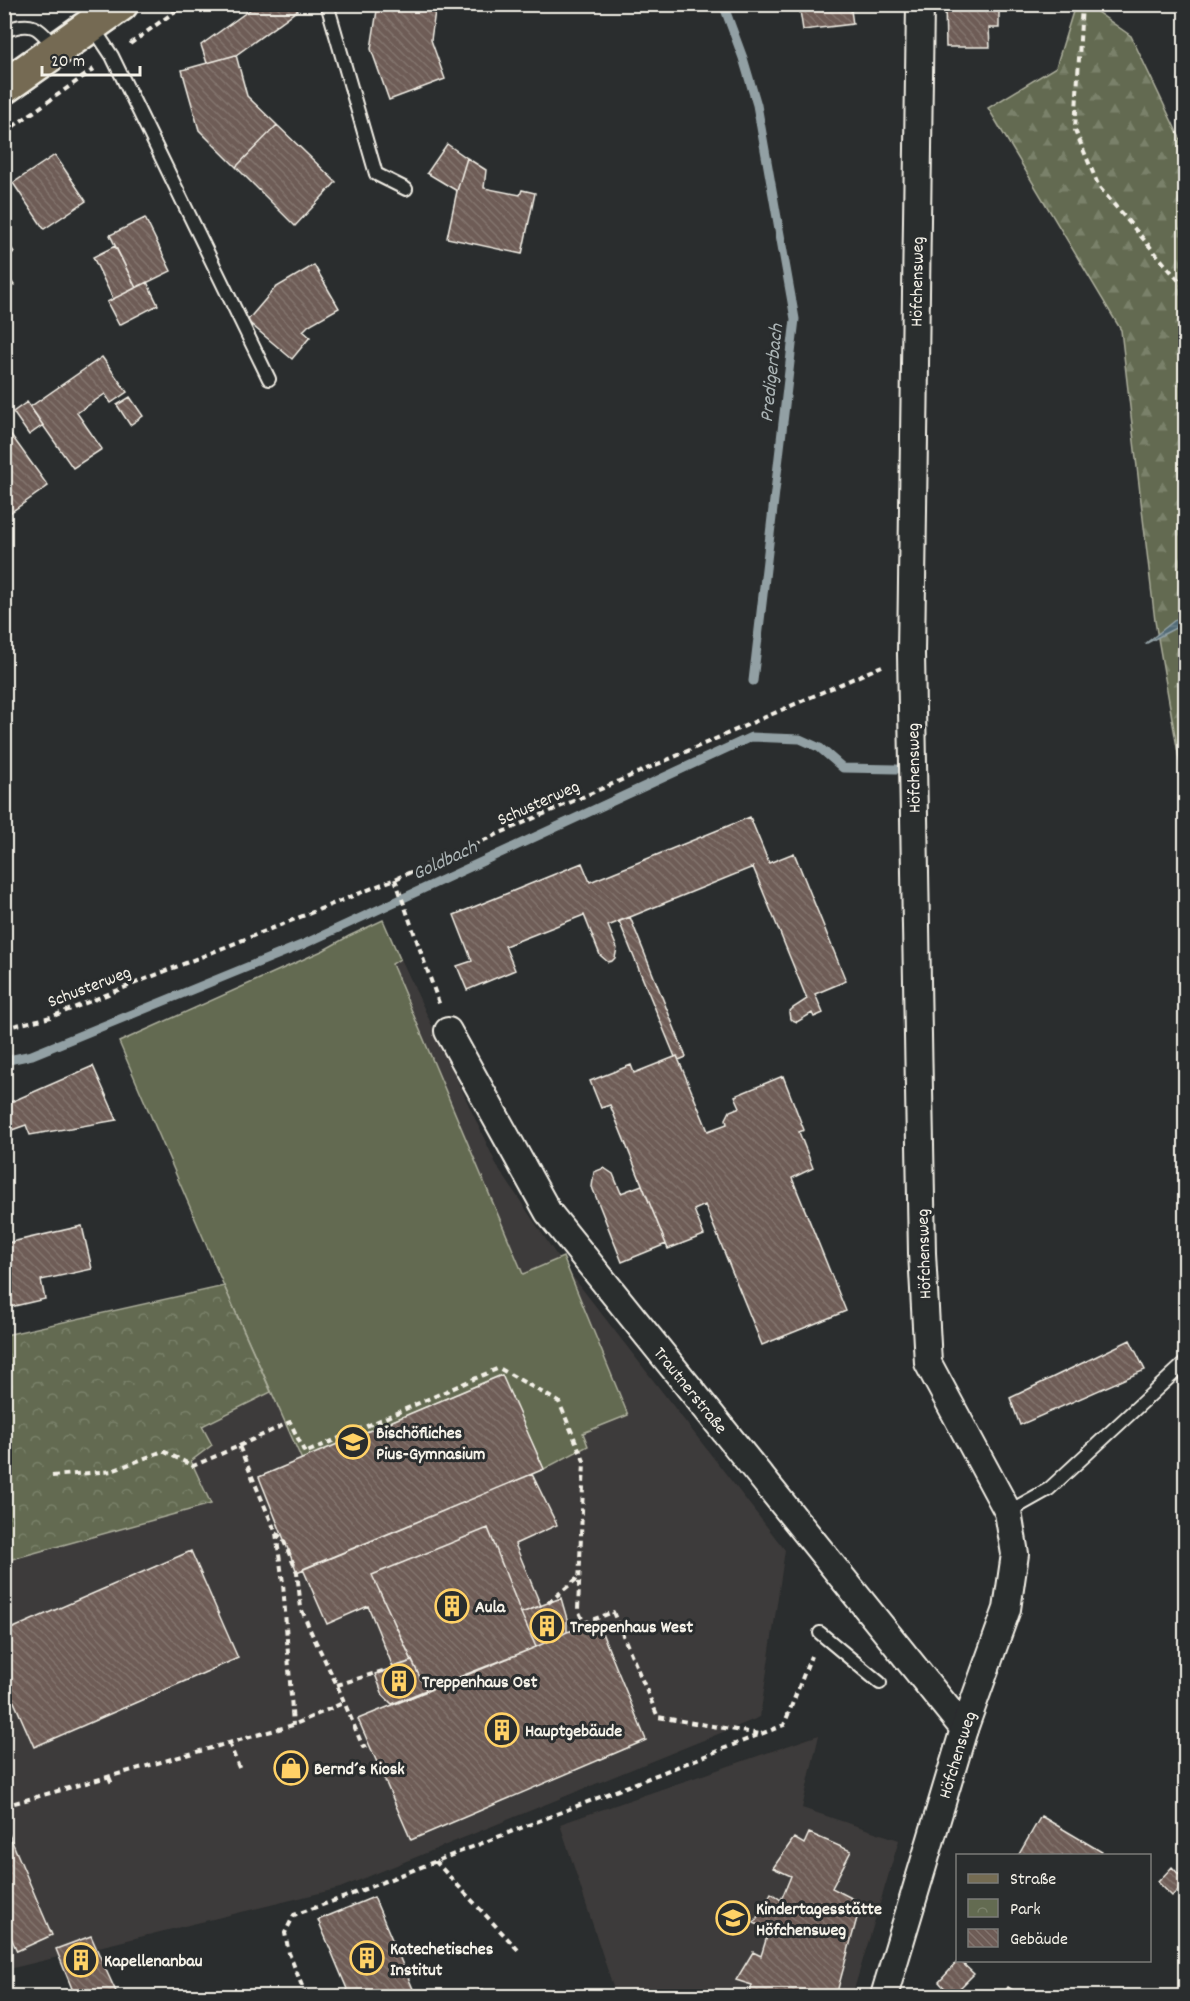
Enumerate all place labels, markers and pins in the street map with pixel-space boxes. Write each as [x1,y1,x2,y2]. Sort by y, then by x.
place label: Bischöfliches Pius-Gymnasium [376,1422,485,1468]
school or university icon: Bischöfliches Pius-Gymnasium [335,1424,371,1460]
building icon: Aula [434,1588,470,1624]
place label: Aula [475,1596,506,1621]
building icon: Treppenhaus West [529,1608,565,1644]
place label: Treppenhaus West [570,1616,694,1641]
building icon: Treppenhaus Ost [381,1663,417,1699]
place label: Treppenhaus Ost [422,1671,538,1696]
building icon: Hauptgebäude [484,1712,520,1748]
place label: Hauptgebäude [525,1720,622,1745]
shop icon: Bernd´s Kiosk [273,1750,309,1786]
place label: Bernd´s Kiosk [314,1758,405,1783]
place label: Kindertagesstätte Höfchensweg [756,1898,882,1944]
school or university icon: Kindertagesstätte Höfchensweg [715,1900,751,1936]
place label: Katechetisches Institut [390,1938,494,1984]
building icon: Katechetisches Institut [349,1940,385,1976]
building icon: Kapellenanbau [63,1942,99,1978]
place label: Kapellenanbau [104,1950,203,1975]

